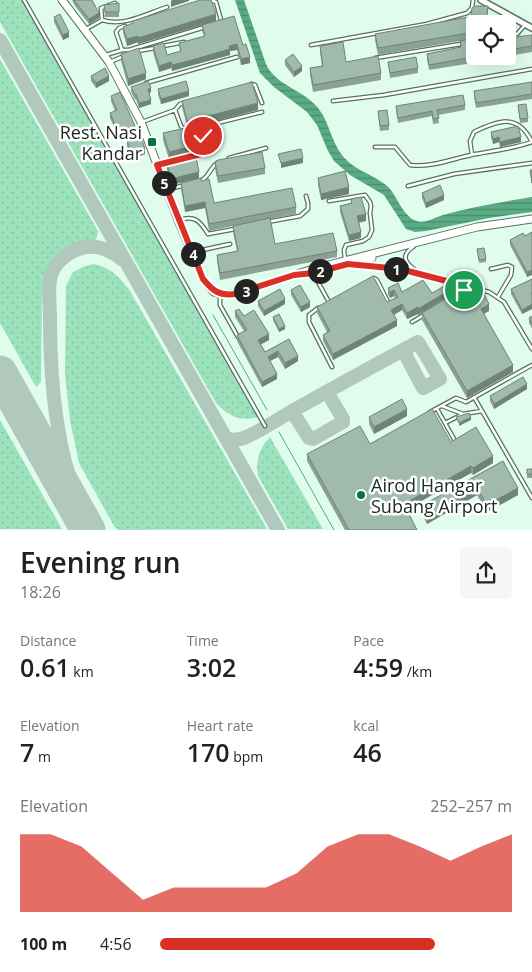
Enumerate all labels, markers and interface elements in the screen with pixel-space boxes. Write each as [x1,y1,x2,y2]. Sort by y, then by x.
map controls [466,15,516,65]
button: locate [466,15,516,65]
pin [182,115,224,157]
place label: Rest. Nasi Kandar [60,120,143,165]
icon: check [189,122,217,150]
marker: Rest. Nasi Kandar [146,136,158,148]
pin: 5 [152,170,176,196]
text: 5 [160,174,169,193]
pin: 4 [180,242,206,266]
text: 4 [189,245,198,264]
pin: 1 [384,256,408,282]
pin: 2 [308,258,332,284]
text: 1 [392,260,401,279]
text: 2 [316,262,325,281]
pin [443,269,485,311]
icon: arrive [450,276,478,304]
pin: 3 [234,278,258,304]
text: 3 [242,282,251,301]
place label: Airod Hangar Subang Airport [371,473,497,518]
marker: Airod Hangar Subang Airport [355,489,367,501]
text: Evening run [20,543,181,581]
button: share [460,547,512,599]
text: 18:26 [20,581,61,603]
text: Distance [20,631,76,650]
text: Time [187,631,219,650]
text: Pace [353,631,384,650]
text: 0.61 [20,650,70,684]
text: 3:02 [187,650,236,684]
text: 4:59 [353,650,403,684]
text: km [70,662,94,681]
text: /km [403,662,432,681]
text: Elevation [20,716,79,735]
text: Heart rate [187,716,253,735]
text: kcal [353,716,379,735]
text: 7 [20,735,34,769]
text: 170 [187,735,230,769]
text: 46 [353,735,382,769]
text: m [34,747,51,766]
text: bpm [230,747,263,766]
text: Elevation [20,795,88,817]
text: 252–257 m [430,795,512,817]
text: 100 m [20,933,67,955]
text: 4:56 [100,933,132,955]

